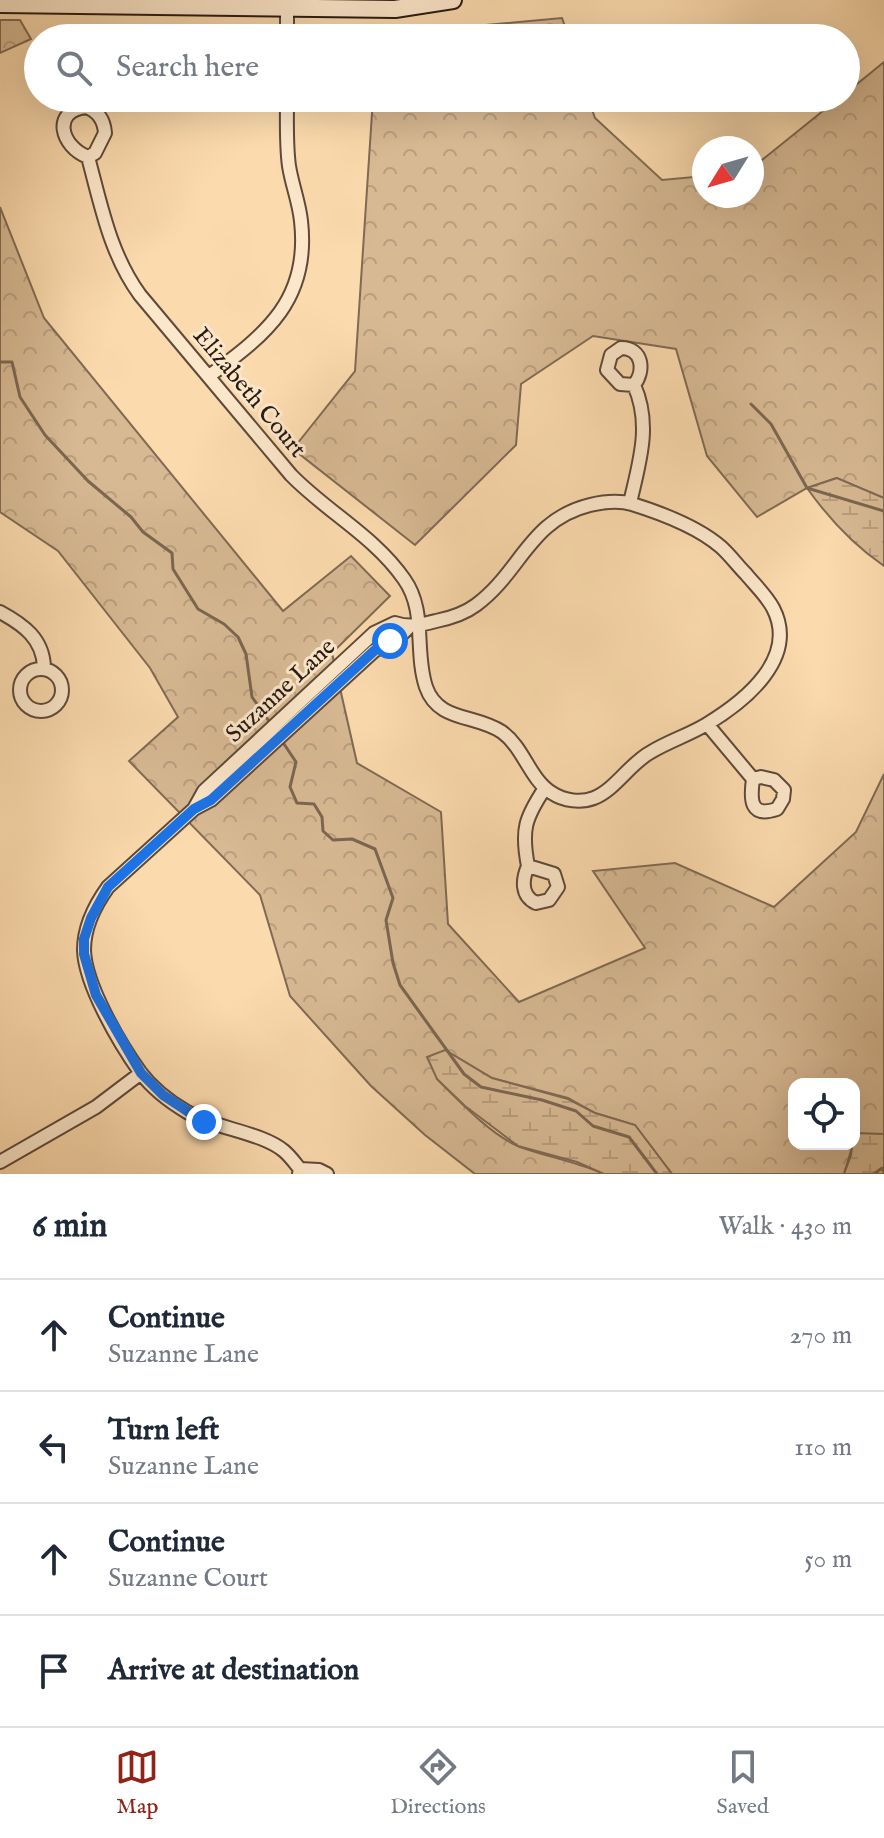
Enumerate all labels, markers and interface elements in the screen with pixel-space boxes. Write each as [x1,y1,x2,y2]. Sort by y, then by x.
search box [24,24,860,112]
icon: search [52,46,96,90]
text: Search here [116,49,259,87]
north arrow [692,136,764,208]
street label: Elizabeth Court [185,321,312,464]
route start [372,623,408,659]
street label: Suzanne Lane [220,632,343,750]
map controls [788,1078,860,1150]
button: locate [788,1078,860,1150]
route end [186,1104,222,1140]
text: 6 min [32,1205,107,1248]
text: Walk · 430 m [718,1210,852,1243]
text: Continue [108,1300,225,1338]
icon: ahead [32,1313,76,1357]
text: 270 m [789,1319,852,1352]
text: Suzanne Lane [108,1338,259,1371]
text: Turn left [108,1412,219,1450]
icon: left [32,1425,76,1469]
text: 110 m [794,1431,852,1464]
text: Suzanne Lane [108,1450,259,1483]
text: Continue [108,1524,225,1562]
icon: ahead [32,1537,76,1581]
text: 50 m [804,1543,852,1576]
text: Suzanne Court [108,1562,268,1595]
icon: arrive [32,1649,76,1693]
text: Arrive at destination [108,1652,359,1690]
tab: Map [115,1745,159,1821]
tab: Directions [390,1745,486,1821]
tab: Saved [717,1745,769,1821]

